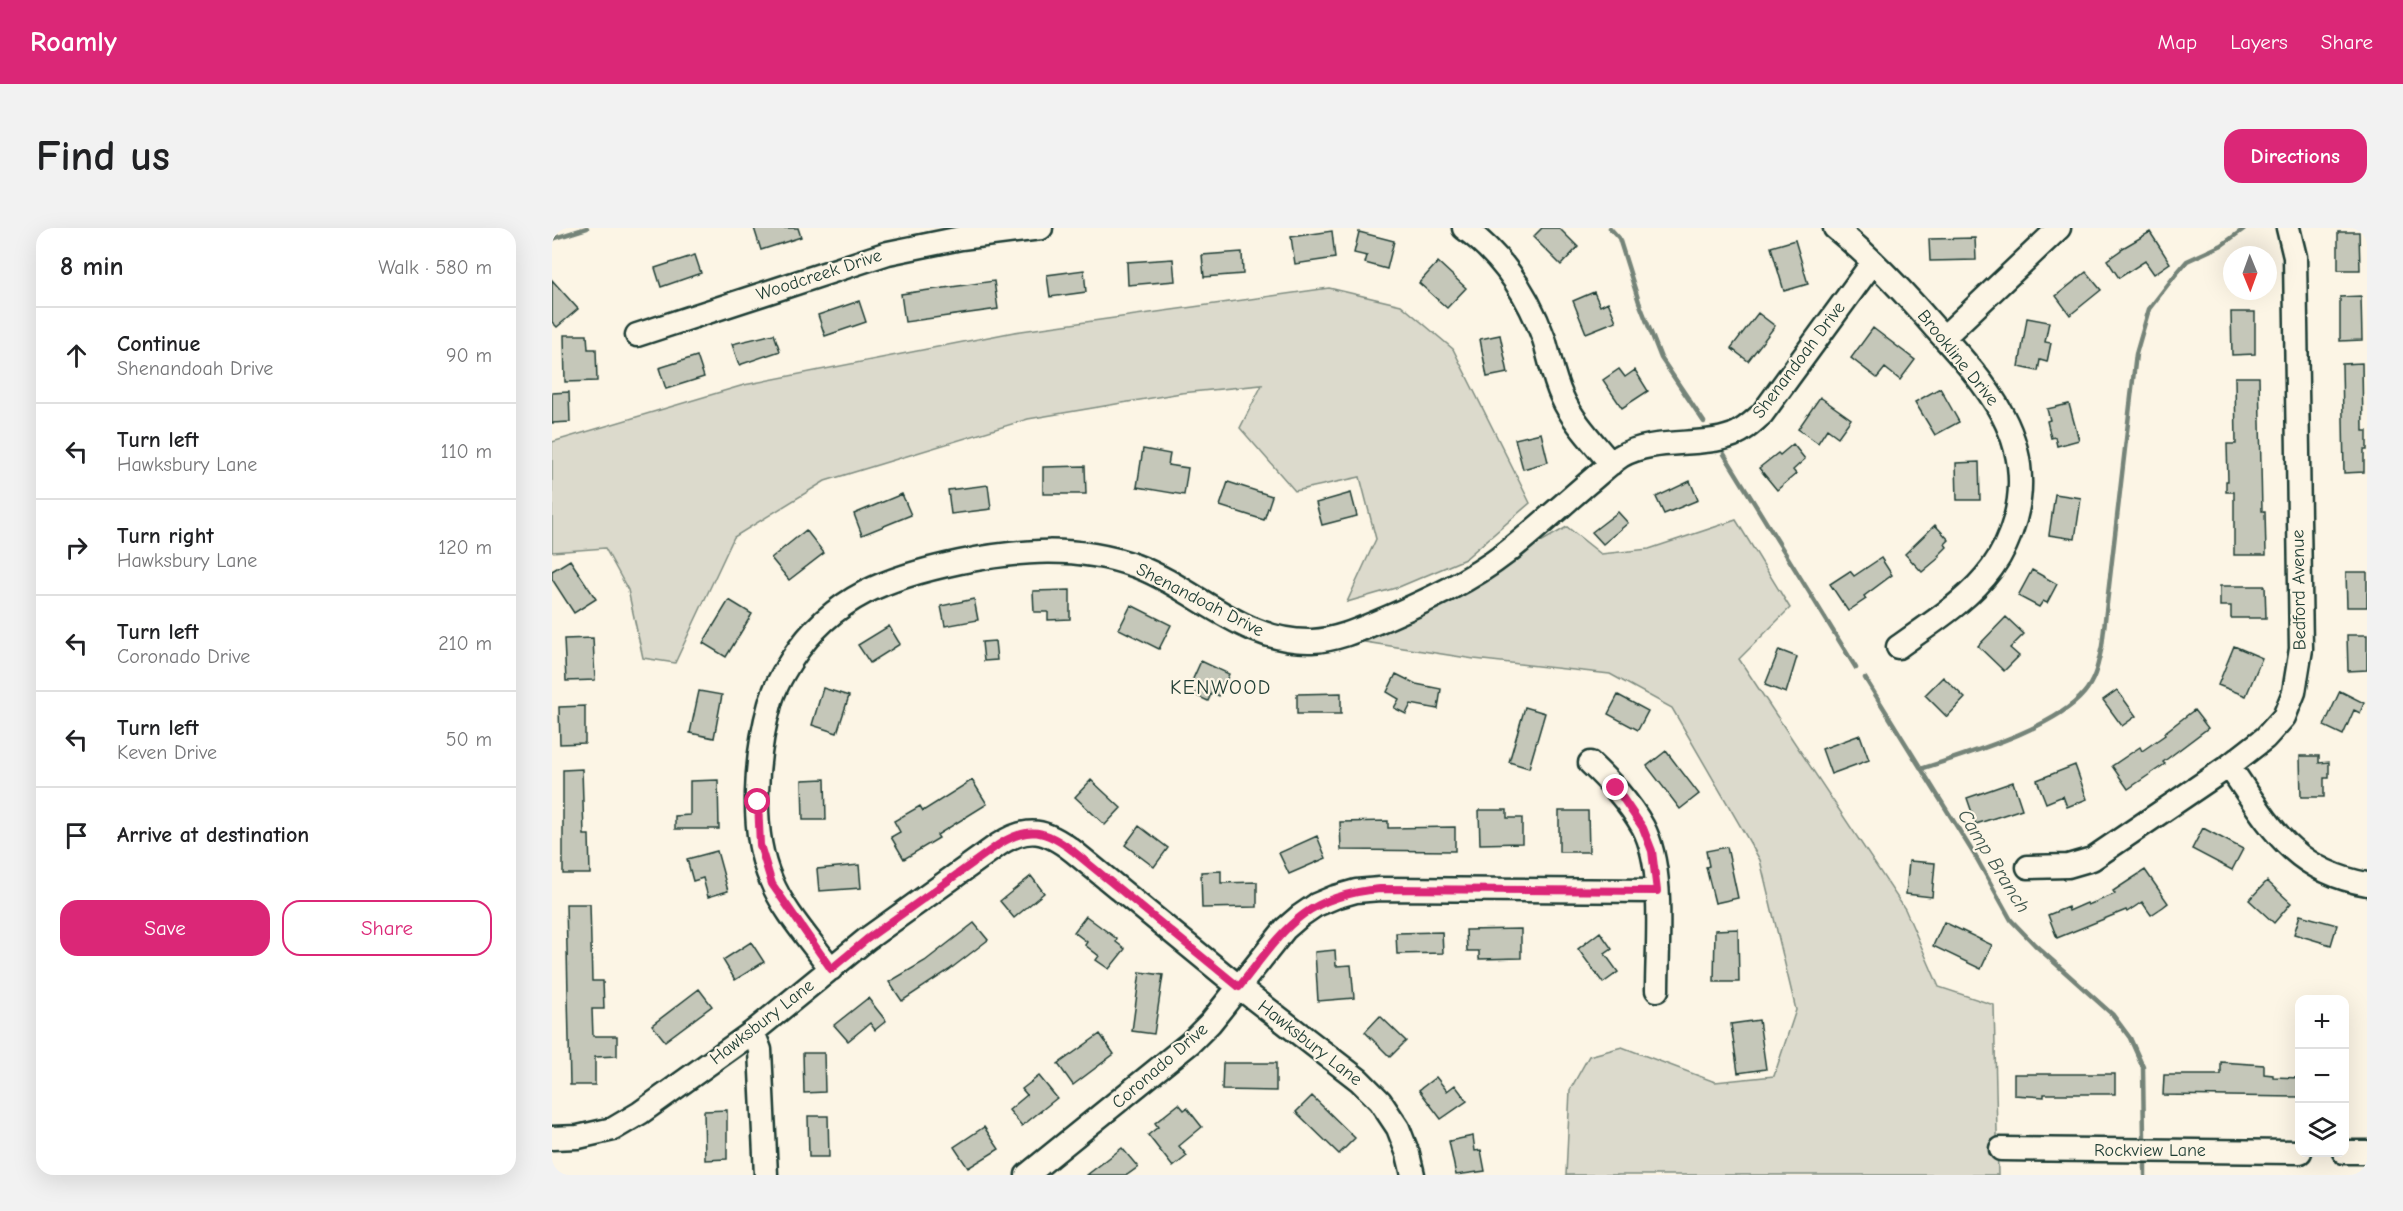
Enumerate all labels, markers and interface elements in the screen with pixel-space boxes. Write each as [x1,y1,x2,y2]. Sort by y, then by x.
text: Roamly [30,26,117,58]
text: Map [2158,30,2197,54]
text: Layers [2230,30,2288,54]
text: Share [2321,30,2373,54]
button: Directions [2224,129,2367,183]
text: Find us [36,132,170,181]
street label: Woodcreek Drive [754,245,884,305]
north arrow [2223,246,2277,300]
text: 8 min [60,252,124,282]
text: Walk · 580 m [378,256,492,279]
street label: Shenandoah Drive [1748,298,1850,422]
street label: Brookline Drive [1913,306,2003,410]
text: Continue [117,331,200,357]
icon: ahead [60,339,93,372]
text: 90 m [446,344,492,367]
text: Shenandoah Drive [117,357,273,380]
text: Turn left [117,427,199,453]
icon: left [60,435,93,468]
text: 110 m [441,440,492,463]
text: Hawksbury Lane [117,453,257,476]
text: Turn right [117,523,214,549]
street label: Bedford Avenue [2287,529,2311,651]
icon: right [60,531,93,564]
text: 120 m [438,536,492,559]
text: Hawksbury Lane [117,549,257,572]
street label: Shenandoah Drive [1133,559,1267,641]
text: Turn left [117,619,199,645]
icon: left [60,627,93,660]
text: 210 m [438,632,492,655]
text: Coronado Drive [117,645,250,668]
district label: KENWOOD [1170,676,1272,699]
text: Turn left [117,715,199,741]
icon: left [60,723,93,756]
text: 50 m [446,728,492,751]
text: Keven Drive [117,741,217,764]
route end [1602,774,1628,800]
route start [744,788,770,814]
water label: Camp Branch [1953,805,2035,917]
icon: arrive [60,819,93,852]
text: Arrive at destination [117,822,309,848]
button: Save [60,900,270,956]
button: Share [282,900,492,956]
street label: Hawksbury Lane [706,975,818,1069]
map controls [2295,995,2349,1157]
button: + [2295,995,2349,1049]
street label: Hawksbury Lane [1254,996,1366,1090]
street label: Coronado Drive [1108,1019,1212,1113]
button: − [2295,1049,2349,1103]
button: layers [2295,1103,2349,1157]
street label: Rockview Lane [2094,1140,2206,1161]

